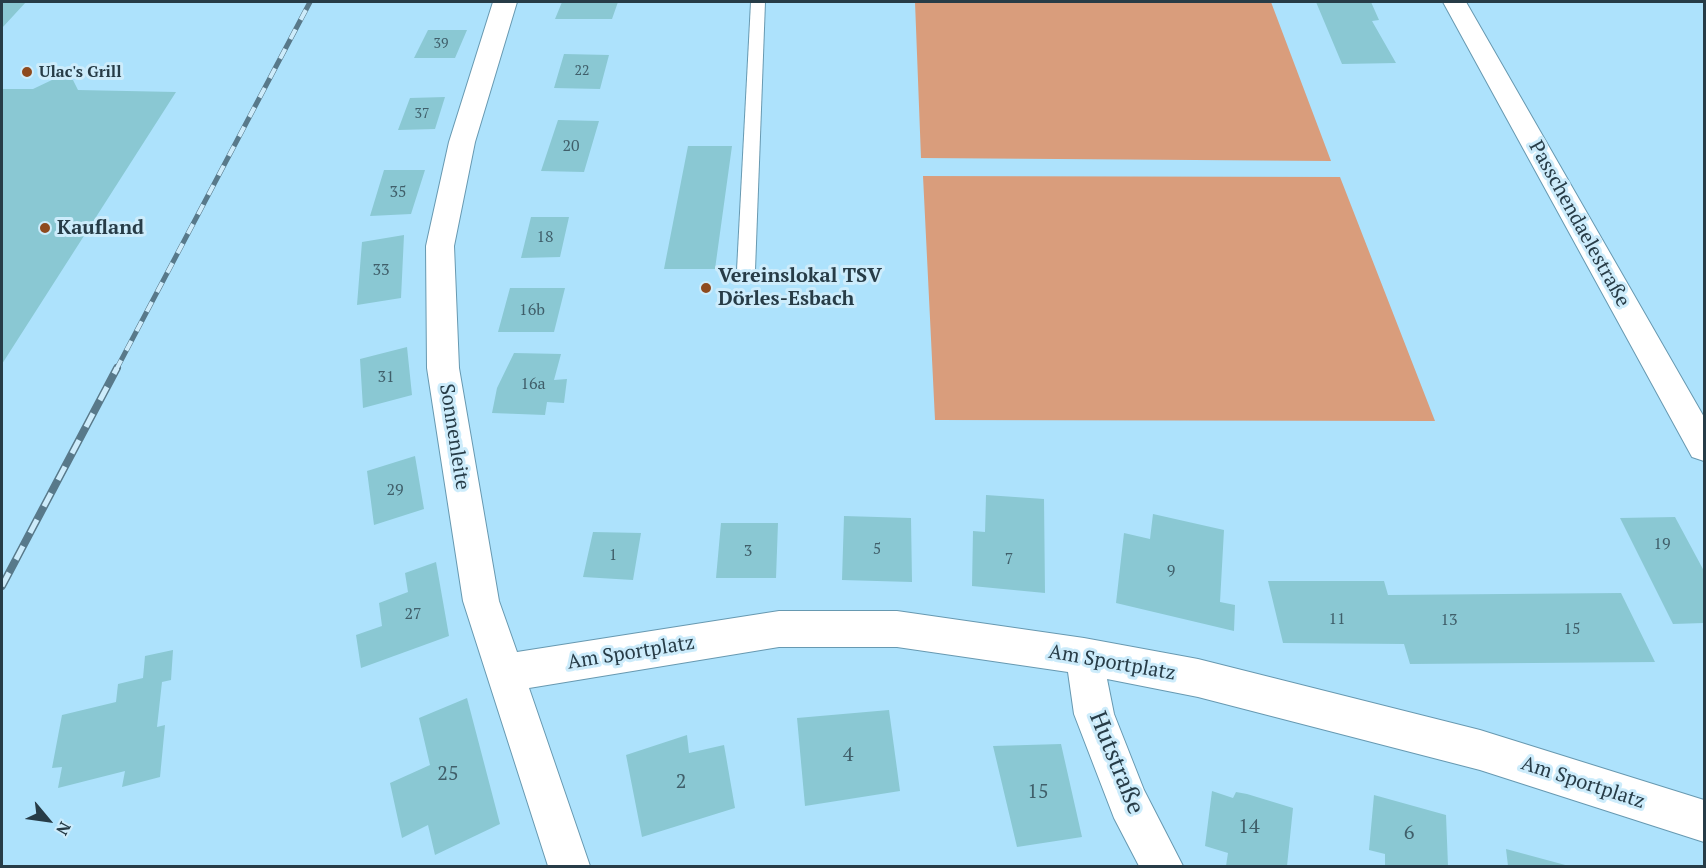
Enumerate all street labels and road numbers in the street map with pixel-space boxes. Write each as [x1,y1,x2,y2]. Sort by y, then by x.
street label: Passchendaelestraße [1523,137,1635,311]
street label: Sonnenleite [434,382,474,492]
street label: Am Sportplatz [566,631,696,675]
street label: Am Sportplatz [1047,640,1177,686]
street label: Hutstraße [1082,707,1150,819]
street label: Am Sportplatz [1518,752,1648,814]

